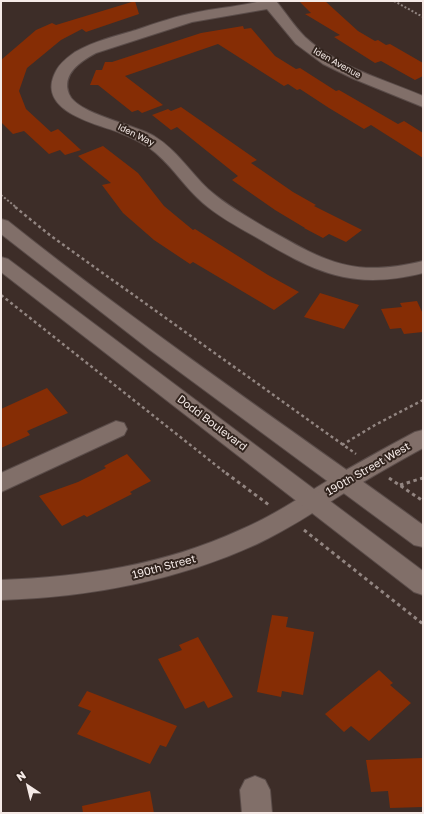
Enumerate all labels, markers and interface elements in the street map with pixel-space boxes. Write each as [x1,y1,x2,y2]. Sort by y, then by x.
street label: Iden Avenue [311,45,363,81]
street label: Iden Way [116,121,156,149]
street label: Dodd Boulevard [175,393,249,453]
street label: 190th Street West [324,440,412,498]
street label: 190th Street [131,552,197,582]
north arrow [8,766,48,806]
text: N [14,768,28,783]

